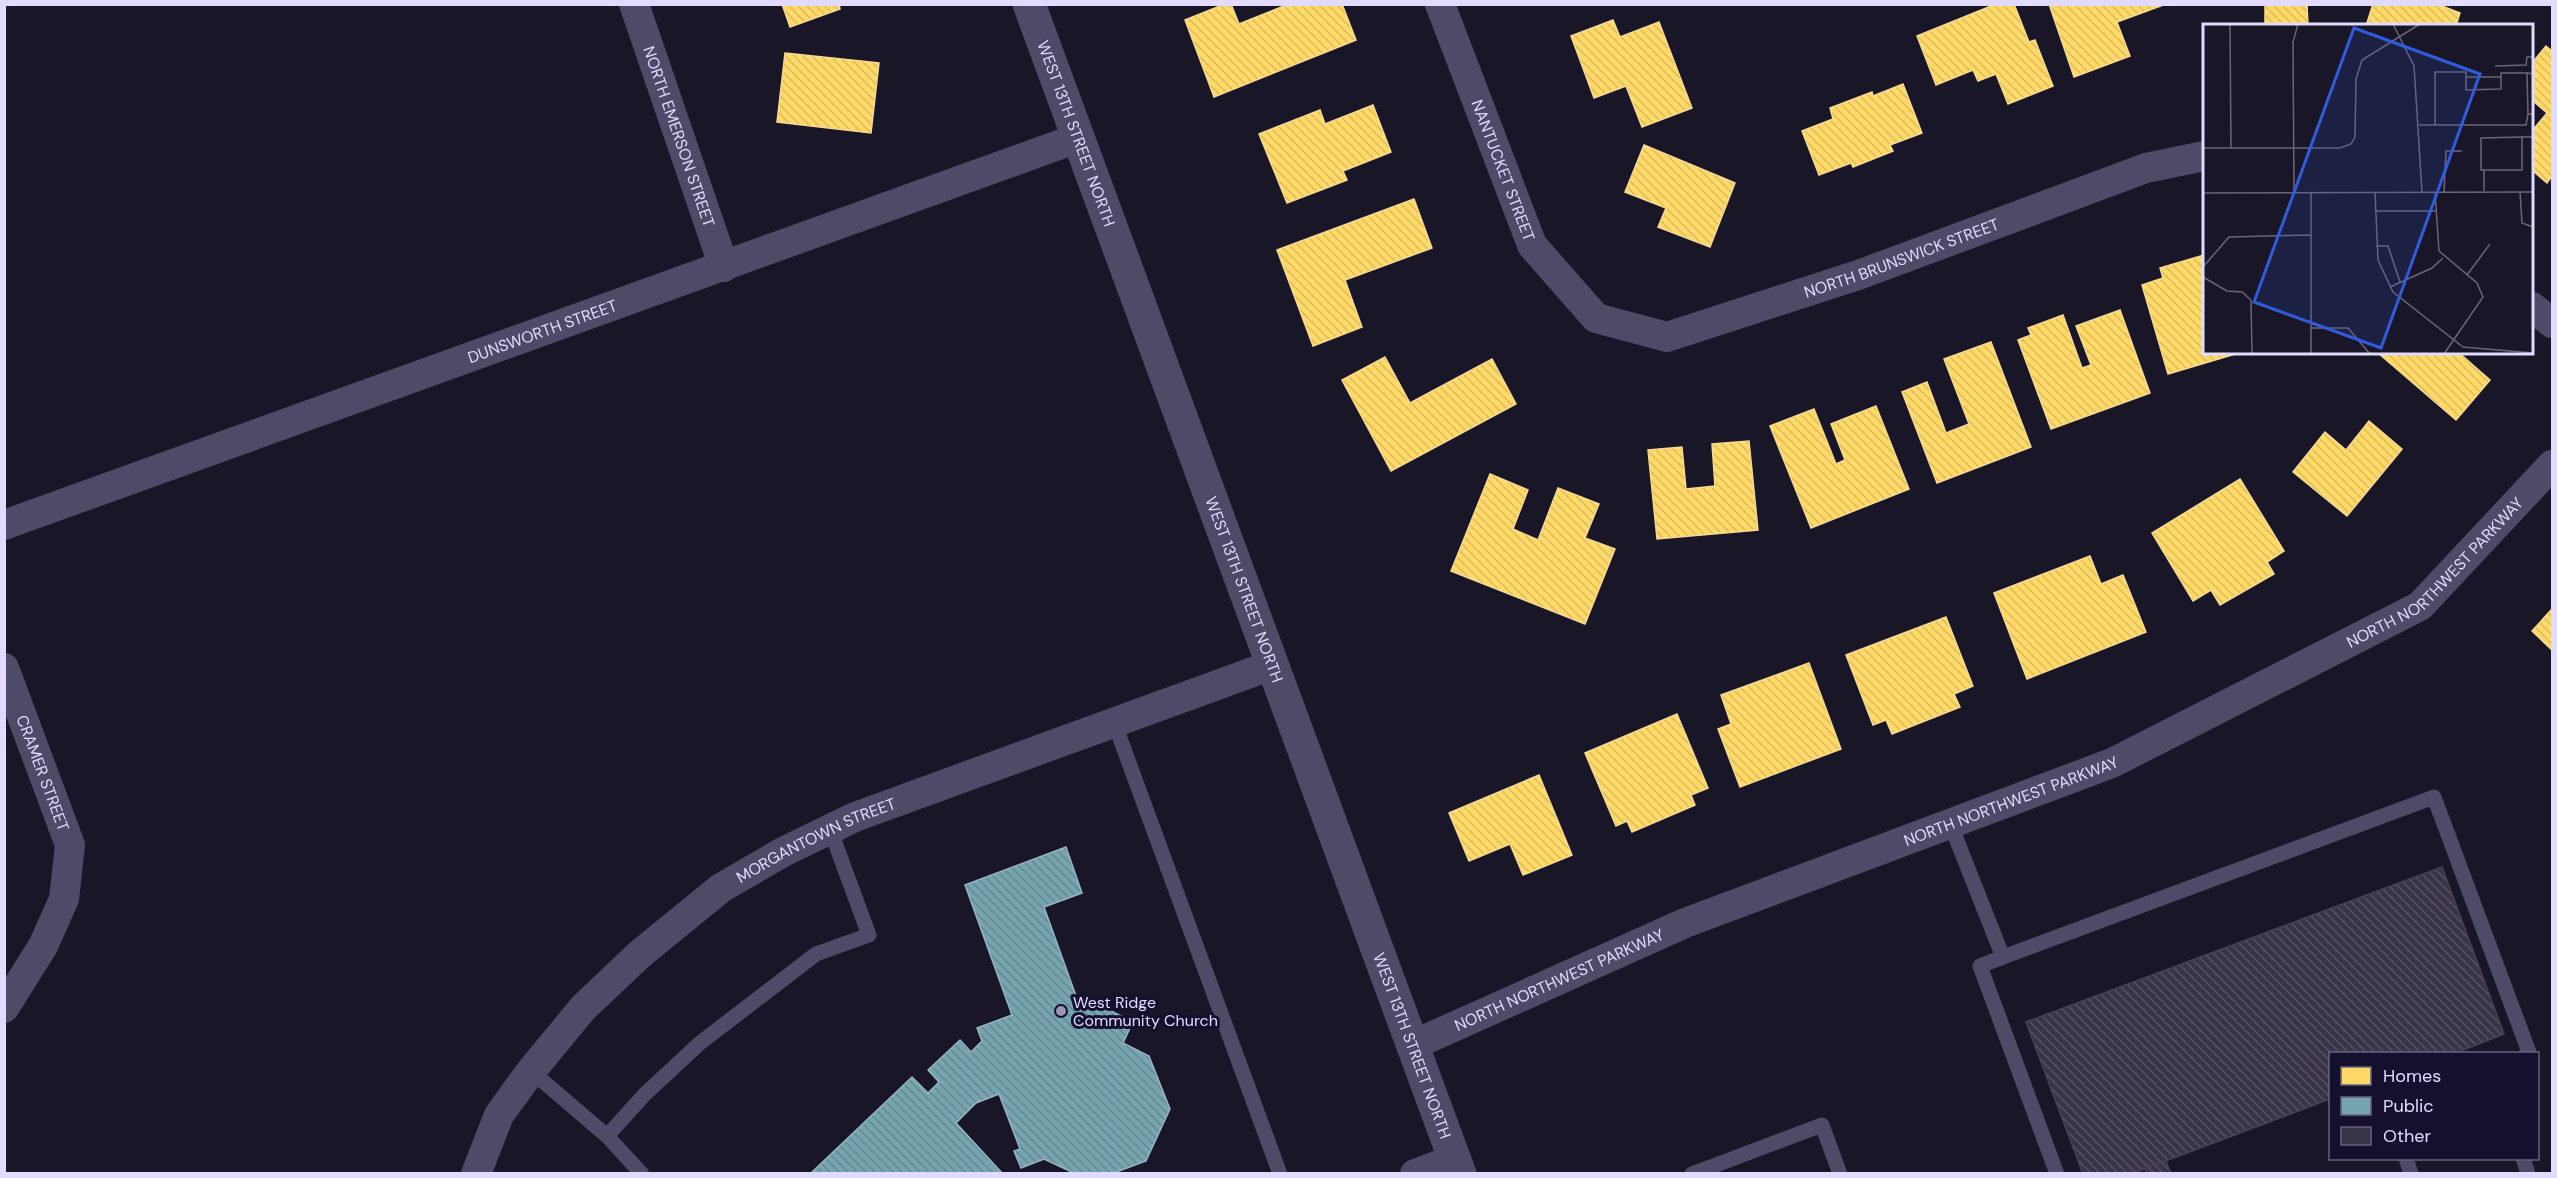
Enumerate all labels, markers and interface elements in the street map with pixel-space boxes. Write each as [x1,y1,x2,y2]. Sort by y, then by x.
inset map [2203,24,2533,354]
street label: WEST 13TH STREET NORTH [1032,38,1120,230]
street label: NORTH EMERSON STREET [638,43,720,230]
street label: NANTUCKET STREET [1466,97,1540,244]
street label: NORTH BRUNSWICK STREET [1801,214,2002,303]
street label: DUNSWORTH STREET [465,295,620,368]
street label: NORTH NORTHWEST PARKWAY [2343,493,2528,653]
street label: WEST 13TH STREET NORTH [1200,494,1288,686]
street label: CRAMER STREET [11,712,74,834]
street label: NORTH NORTHWEST PARKWAY [1901,752,2122,851]
street label: MORGANTOWN STREET [732,793,899,888]
street label: NORTH NORTHWEST PARKWAY [1451,924,1667,1036]
street label: WEST 13TH STREET NORTH [1368,950,1456,1142]
place label: West Ridge Community Church [1073,992,1218,1031]
marker: West Ridge Community Church [1054,1004,1068,1018]
legend [2329,1052,2539,1160]
text: Homes [2383,1064,2441,1088]
text: Public [2383,1094,2434,1118]
text: Other [2383,1124,2432,1148]

